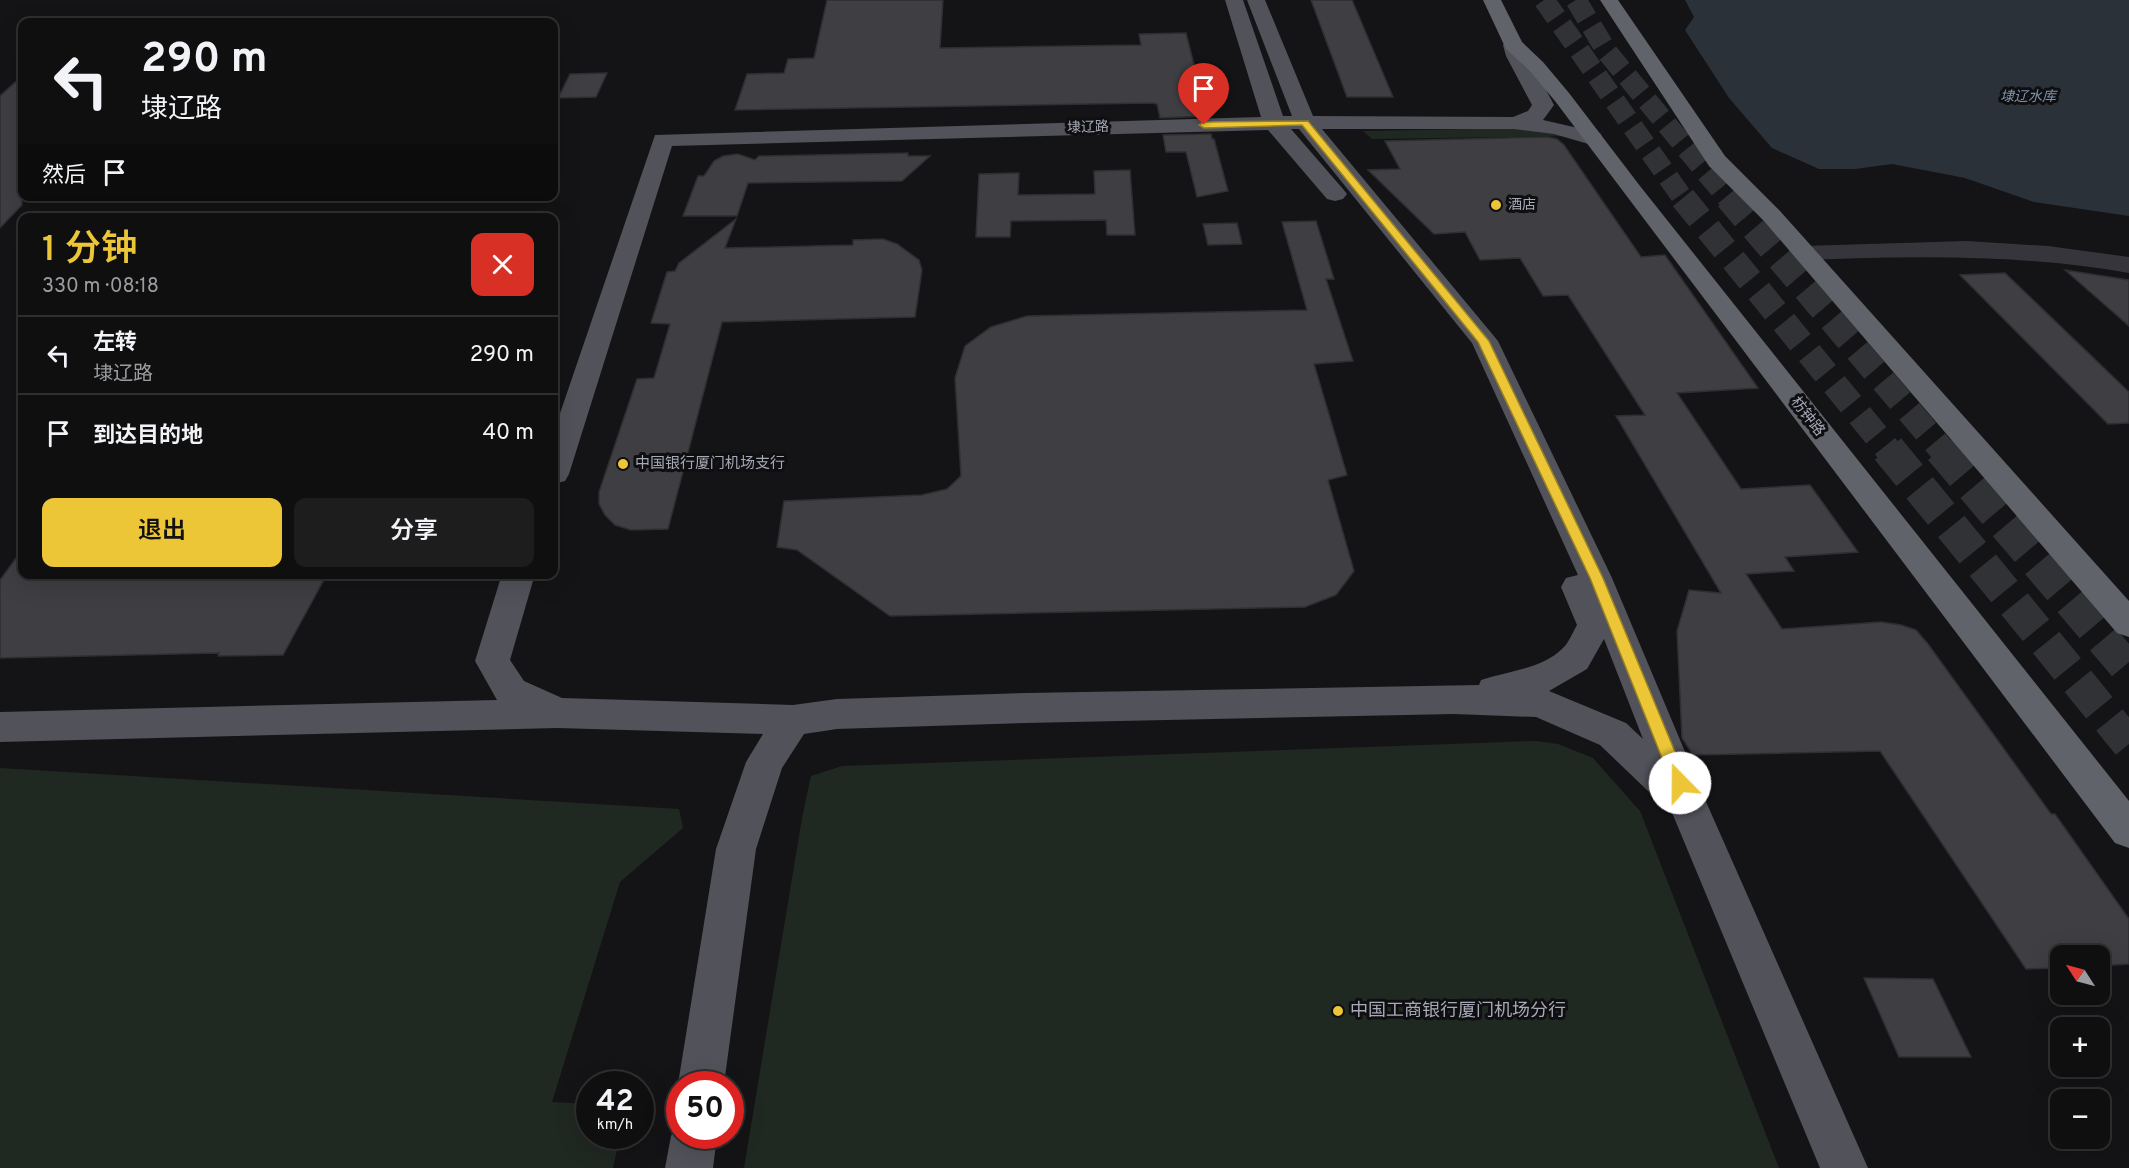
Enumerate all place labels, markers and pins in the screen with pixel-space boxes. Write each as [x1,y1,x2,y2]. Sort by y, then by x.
pin [1178,63,1229,125]
place label: 酒店 [1508,197,1536,214]
marker: 酒店 [1489,198,1503,212]
place label: 中国银行厦门机场支行 [635,455,785,474]
marker: 中国银行厦门机场支行 [616,457,630,471]
place label: 中国工商银行厦门机场分行 [1350,1000,1566,1023]
marker: 中国工商银行厦门机场分行 [1331,1004,1345,1018]

